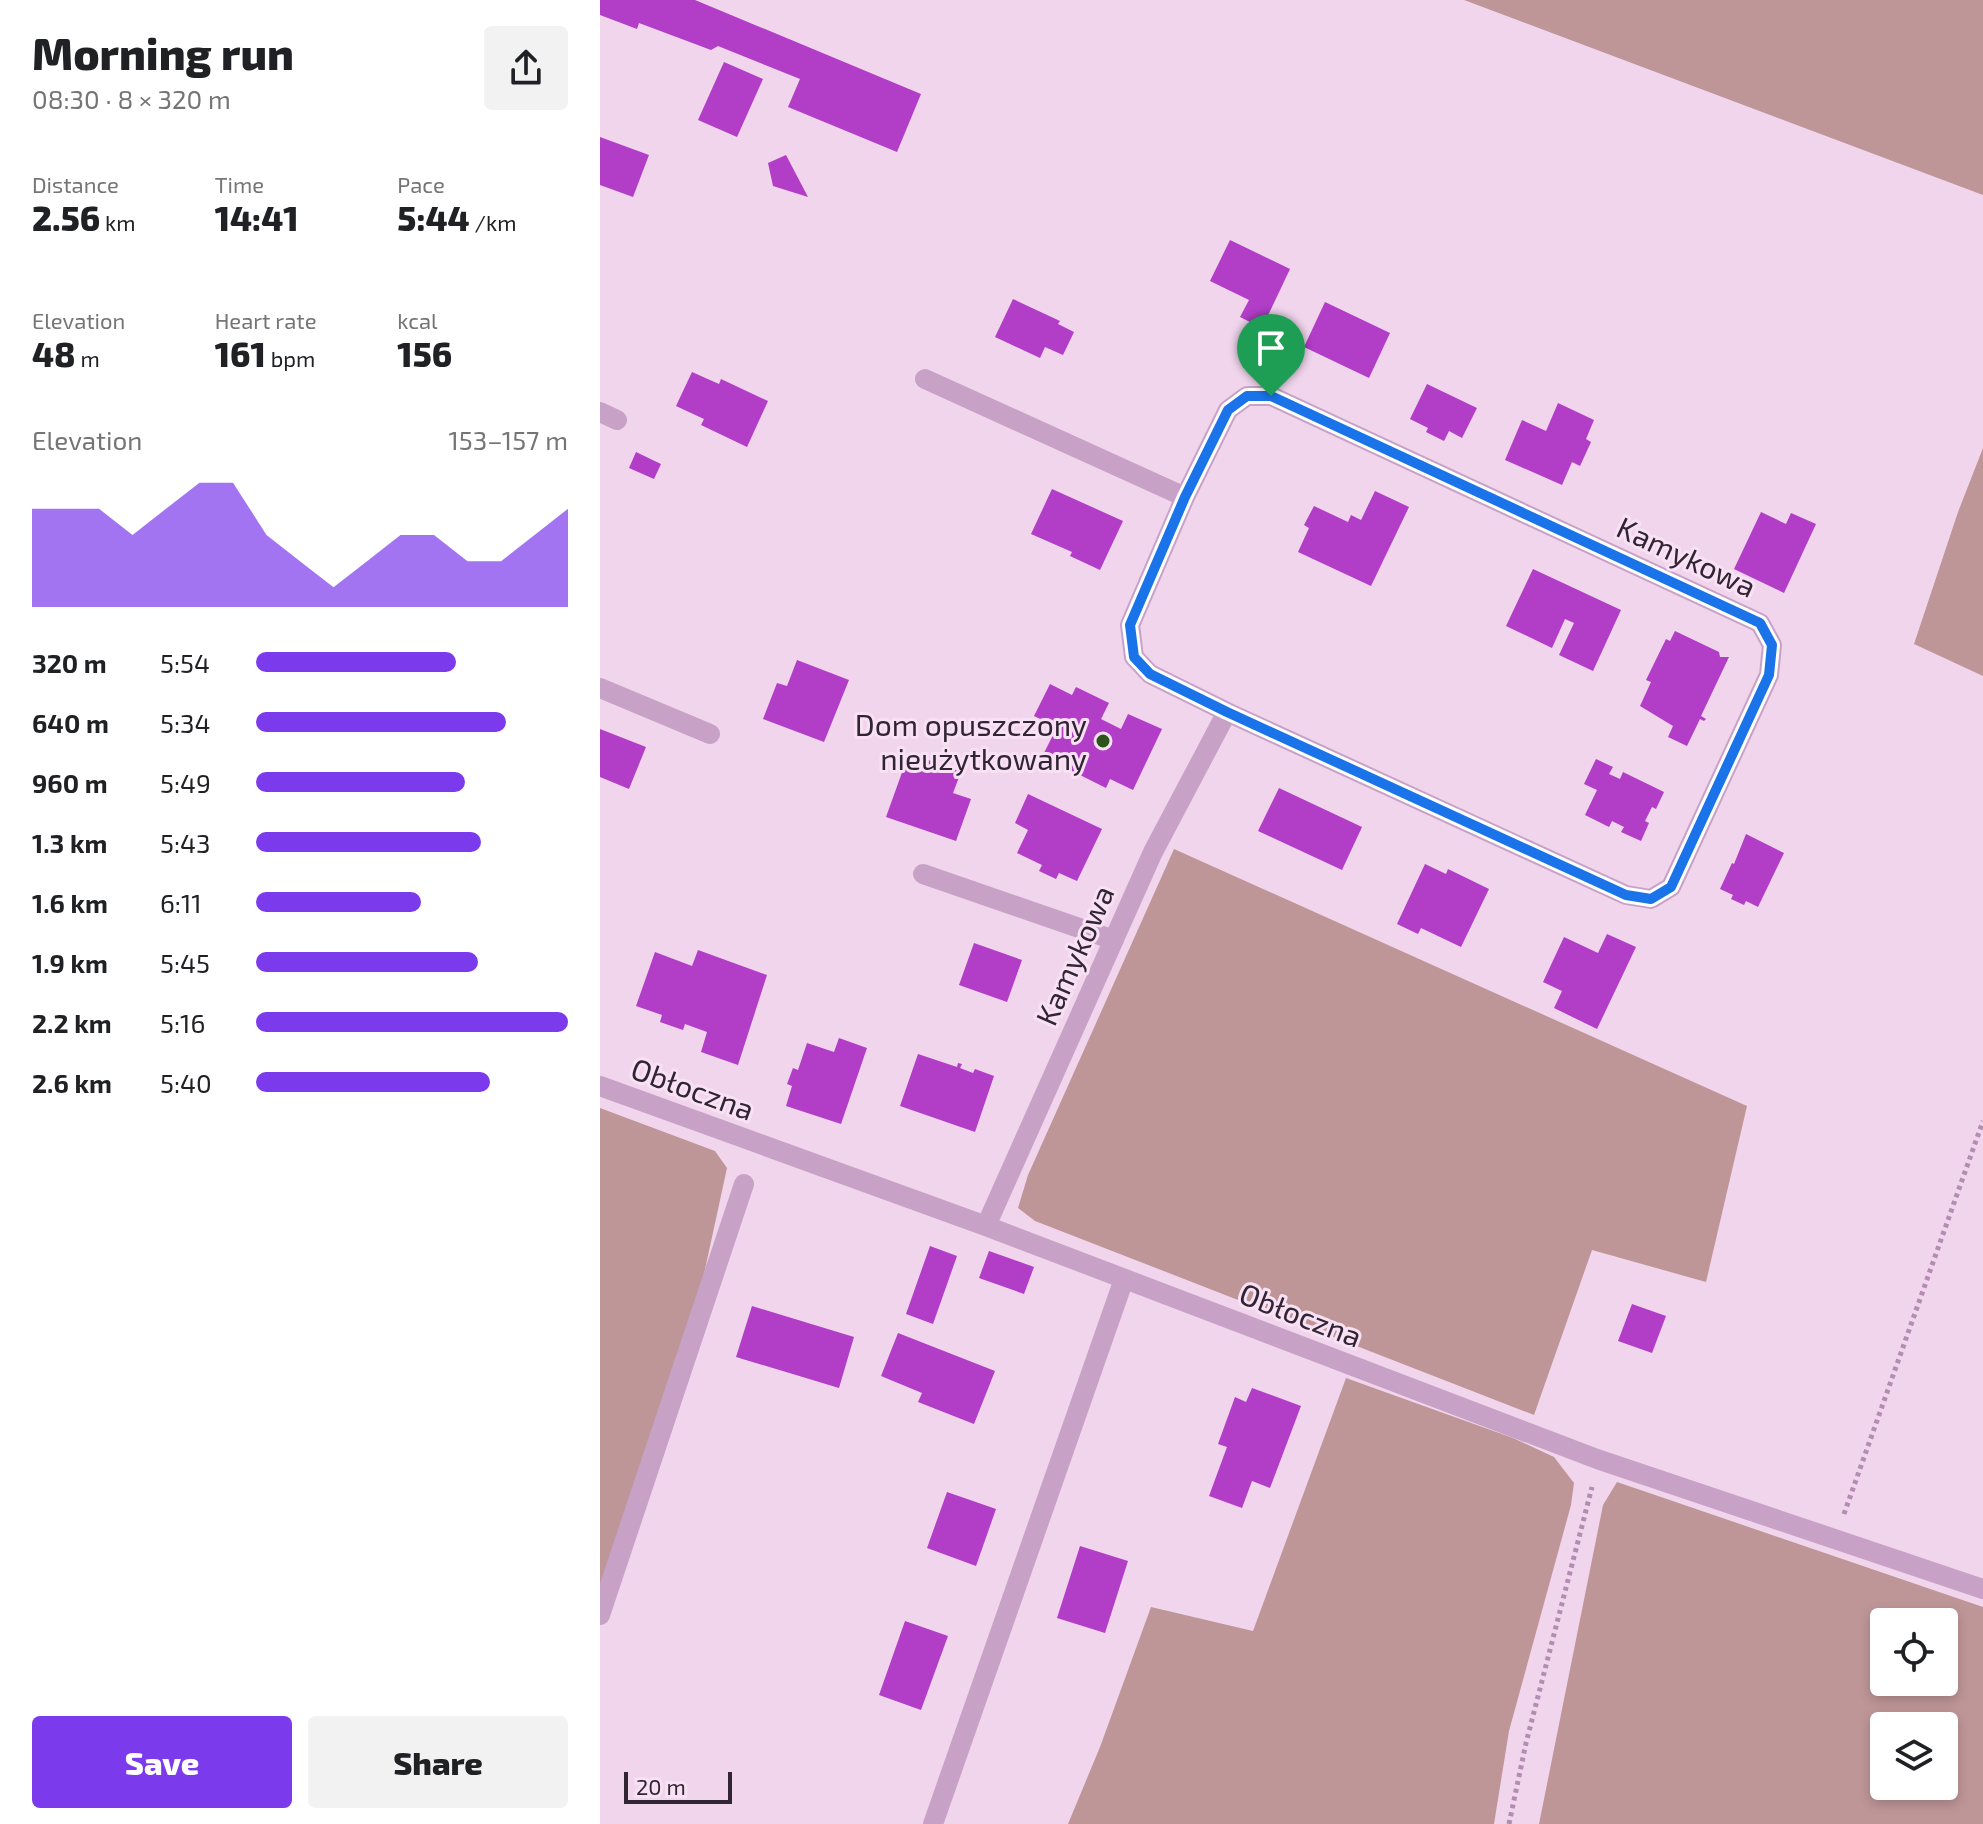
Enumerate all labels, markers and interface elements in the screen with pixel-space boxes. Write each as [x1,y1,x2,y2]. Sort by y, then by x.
text: Morning run [32,26,294,79]
button: share [484,26,568,110]
text: 08:30 · 8 × 320 m [32,83,231,114]
text: Distance [32,171,119,197]
text: Time [215,171,264,197]
text: Pace [397,171,445,197]
text: 2.56 [32,197,100,238]
text: 14:41 [215,197,299,238]
text: 5:44 [397,197,470,238]
text: km [100,209,136,235]
text: /km [470,209,516,235]
text: Elevation [32,307,125,333]
text: Heart rate [215,307,316,333]
text: kcal [397,307,438,333]
pin [1237,314,1305,396]
icon: arrive [1249,326,1293,370]
text: 48 [32,333,76,374]
text: 161 [215,333,266,374]
text: 156 [397,333,452,374]
text: m [76,345,100,371]
text: bpm [266,345,315,371]
text: Elevation [32,424,142,455]
text: 153–157 m [449,424,568,455]
street label: Kamykowa [1612,508,1762,604]
text: 320 m [32,647,107,678]
text: 5:54 [160,647,210,678]
place label: Dom opuszczony nieużytkowany [855,706,1087,776]
text: 640 m [32,707,109,738]
text: 5:34 [160,707,211,738]
marker: Dom opuszczony nieużytkowany [1094,732,1112,750]
text: 960 m [32,767,108,798]
text: 5:49 [160,767,211,798]
text: 1.3 km [32,827,107,858]
text: 5:43 [160,827,211,858]
street label: Kamykowa [1027,880,1121,1030]
text: 1.6 km [32,887,108,918]
text: 6:11 [160,887,202,918]
text: 1.9 km [32,947,108,978]
text: 5:45 [160,947,210,978]
text: 2.2 km [32,1007,112,1038]
text: 5:16 [160,1007,205,1038]
street label: Obłoczna [627,1049,759,1127]
text: 2.6 km [32,1067,112,1098]
text: 5:40 [160,1067,212,1098]
street label: Obłoczna [1235,1274,1367,1354]
map controls [1870,1608,1958,1800]
button: locate [1870,1608,1958,1696]
button: layers [1870,1712,1958,1800]
button: Save [32,1716,292,1808]
button: Share [308,1716,568,1808]
scale bar [624,1768,732,1804]
text: 20 m [636,1773,686,1799]

